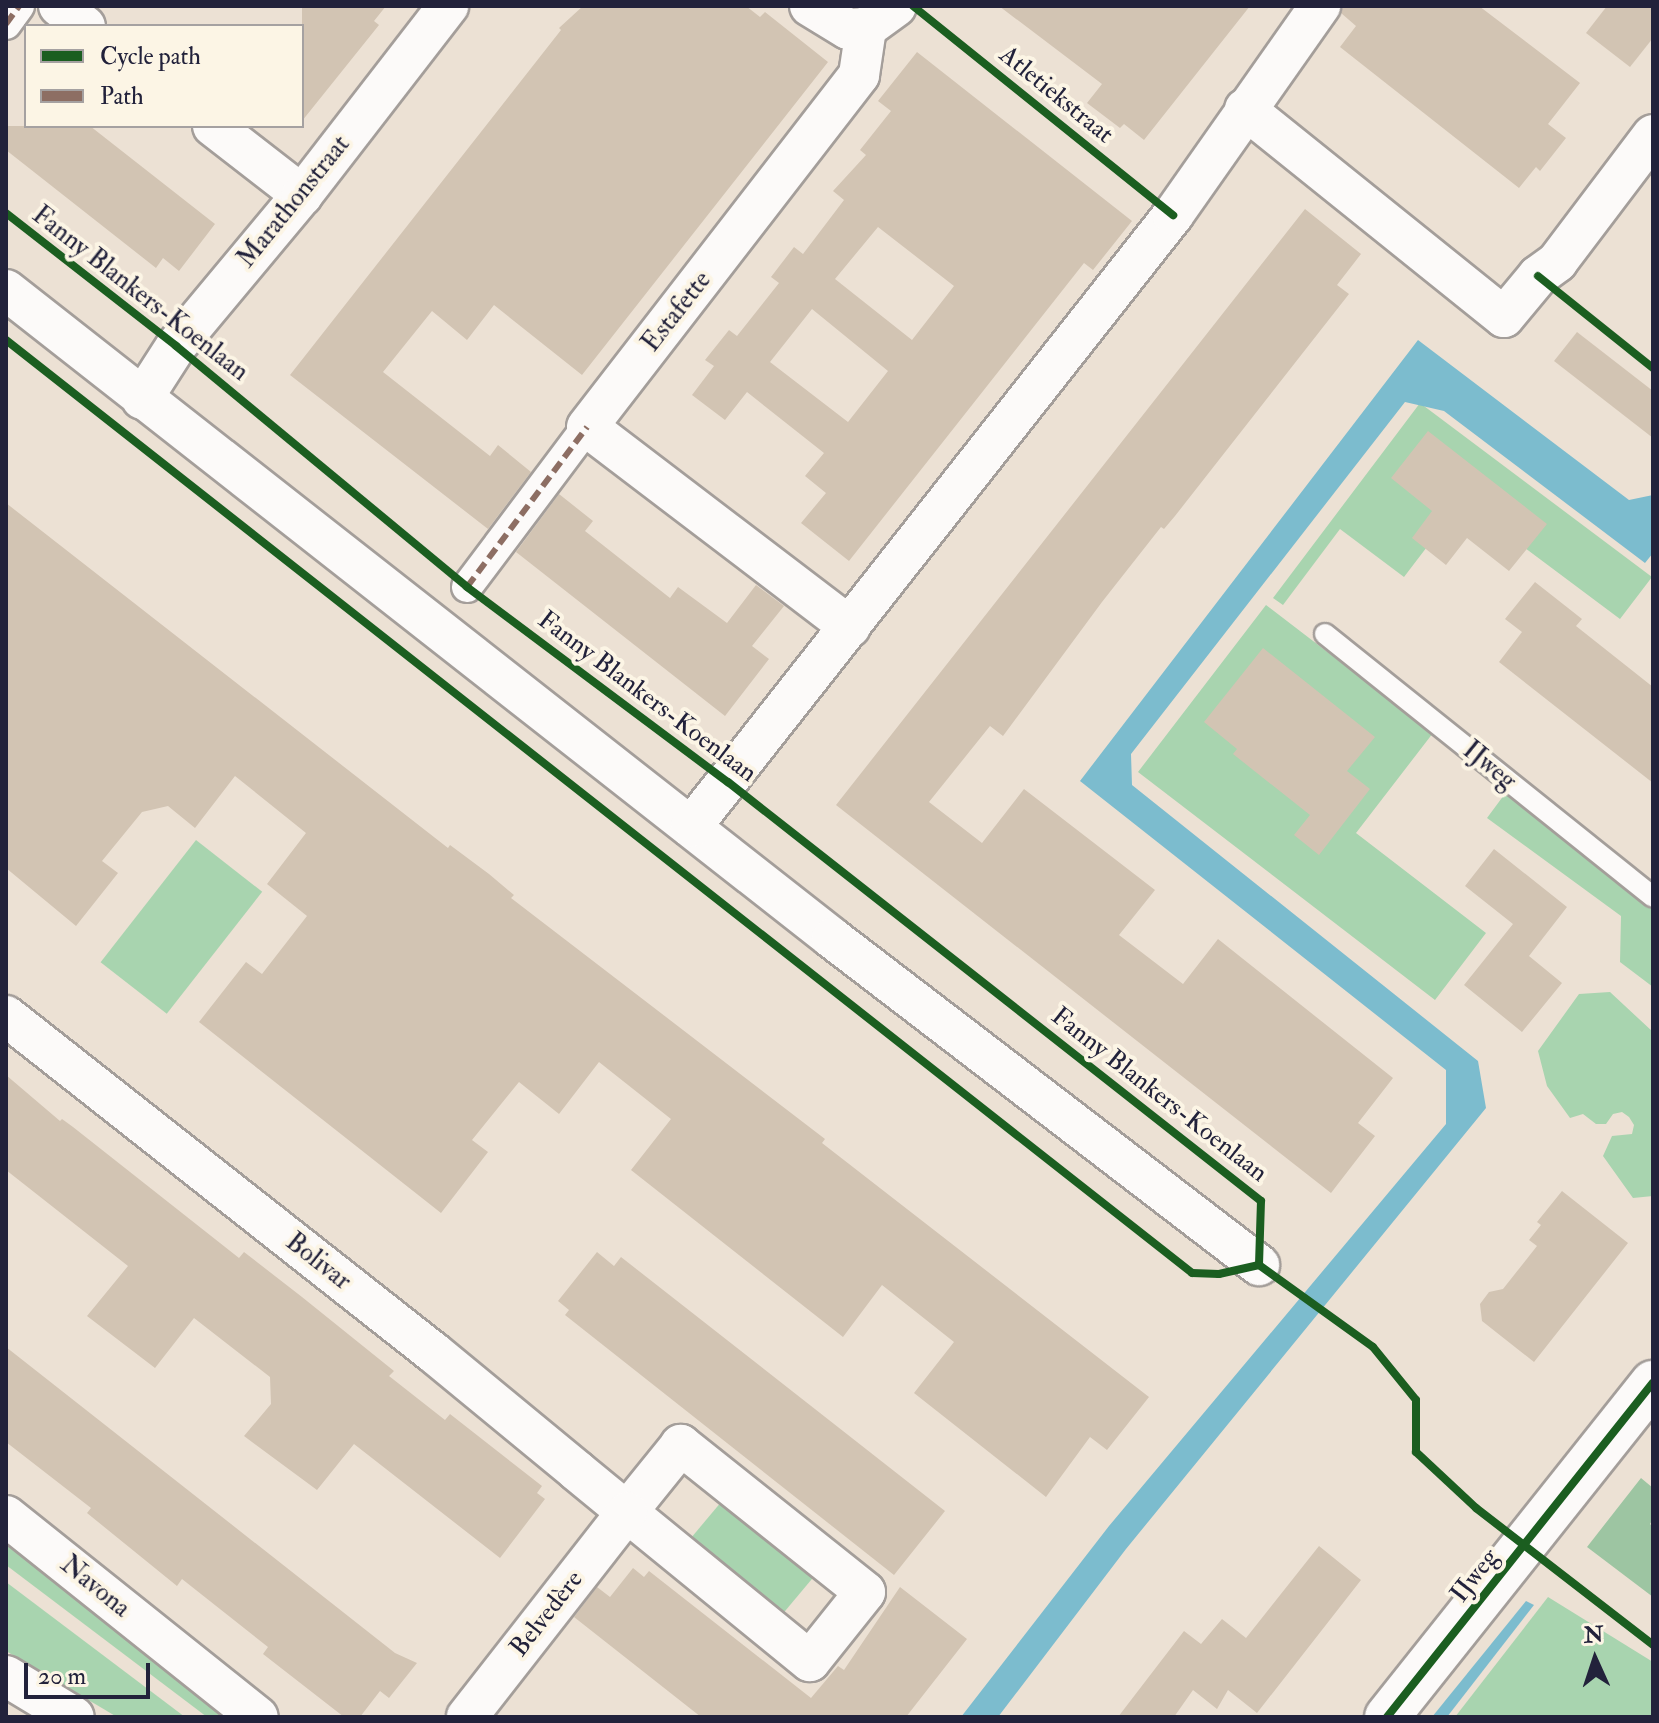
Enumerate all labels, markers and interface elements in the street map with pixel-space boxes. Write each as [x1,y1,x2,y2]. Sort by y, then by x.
legend [24,24,304,128]
street label: Atletiekstraat [993,40,1119,150]
text: Cycle path [100,41,201,72]
text: Path [100,81,144,112]
street label: Marathonstraat [231,130,357,274]
street label: Fanny Blankers-Koenlaan [26,200,254,388]
street label: Estafette [636,266,718,358]
street label: Fanny Blankers-Koenlaan [531,605,763,789]
street label: IJweg [1456,735,1522,797]
street label: Fanny Blankers-Koenlaan [1045,1001,1273,1189]
street label: Bolivar [279,1227,357,1297]
street label: IJweg [1444,1543,1506,1609]
street label: Navona [54,1550,136,1624]
street label: Belvedère [504,1565,590,1663]
north arrow [1555,1619,1635,1699]
text: N [1583,1621,1604,1650]
scale bar [28,1647,154,1697]
text: 20 m [38,1661,86,1692]

